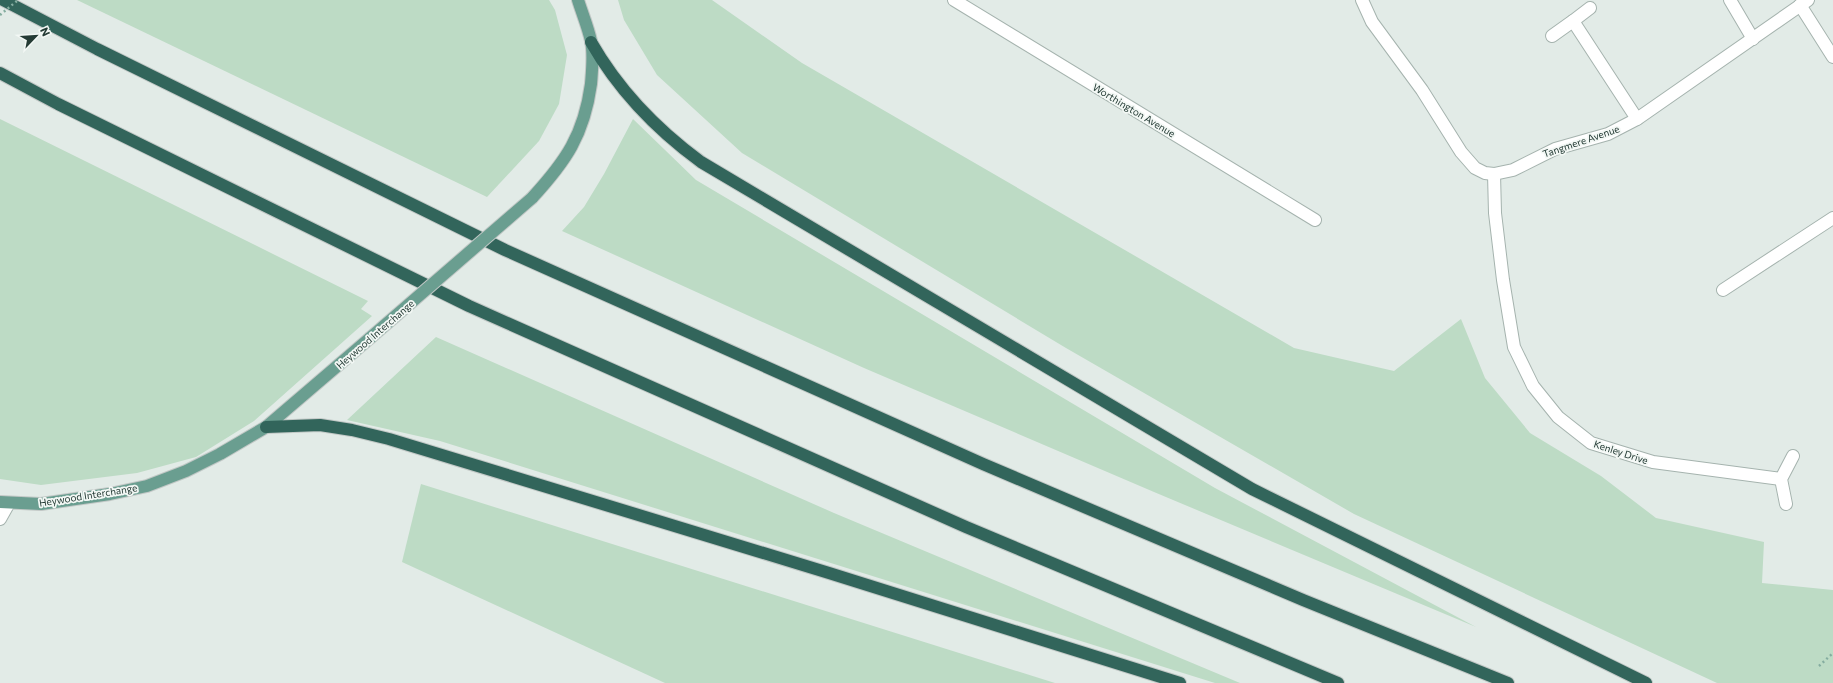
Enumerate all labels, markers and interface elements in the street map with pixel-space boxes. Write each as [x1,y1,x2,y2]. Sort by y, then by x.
north arrow [16,16,56,56]
text: N [38,25,53,38]
street label: Worthington Avenue [1091,81,1177,139]
street label: Tangmere Avenue [1541,122,1621,160]
street label: Heywood Interchange [334,297,416,371]
street label: Kenley Drive [1592,438,1650,466]
street label: Heywood Interchange [38,481,138,509]

